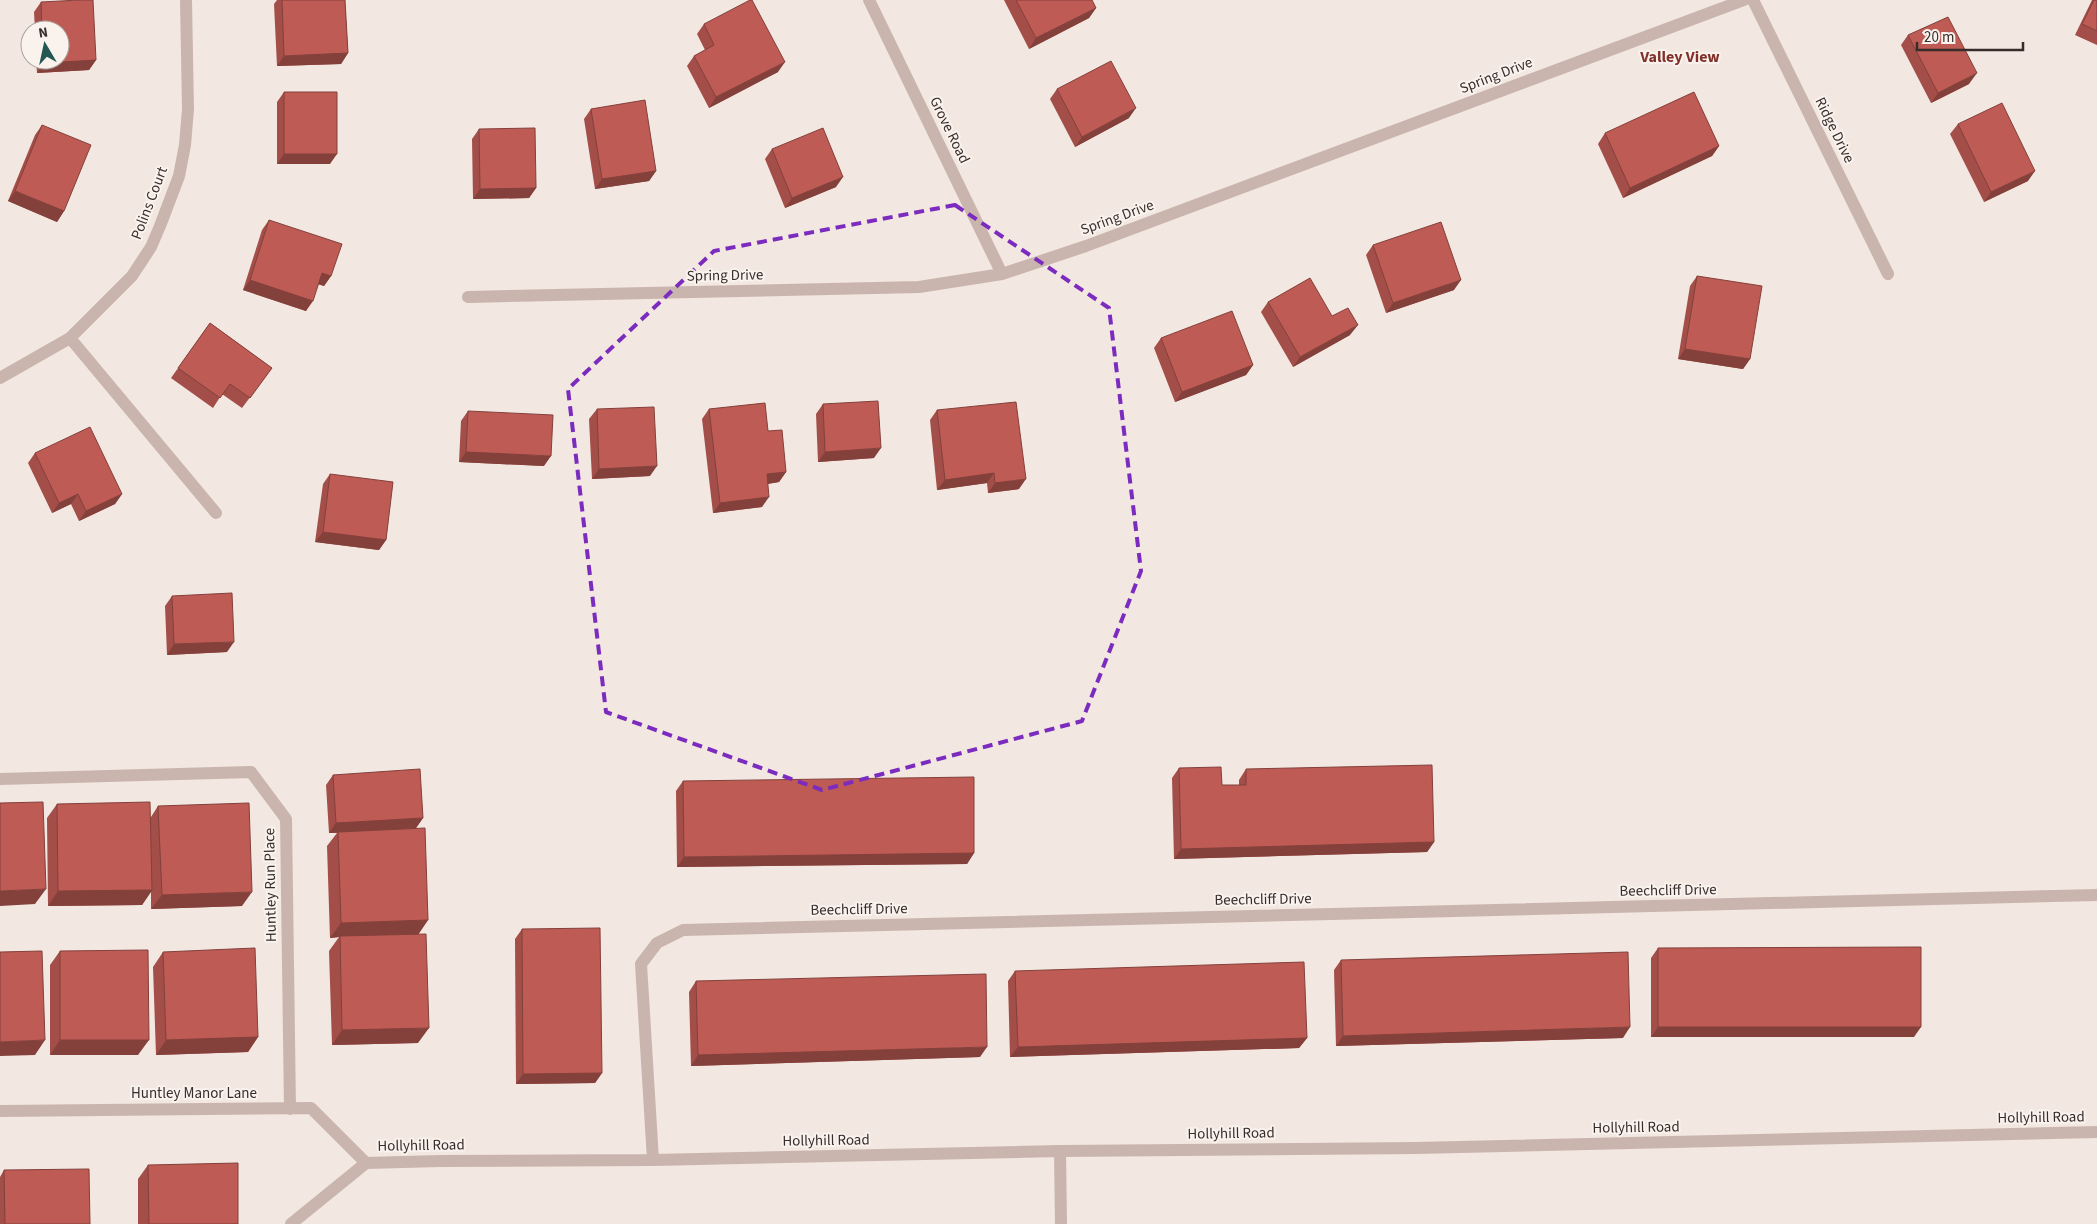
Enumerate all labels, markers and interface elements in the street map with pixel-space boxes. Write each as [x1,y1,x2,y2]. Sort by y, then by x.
north arrow [20,20,70,70]
scale bar [1917,20,2023,52]
text: N [37,23,49,44]
text: 20 m [1924,27,1954,48]
district label: Valley View [1639,46,1720,68]
street label: Spring Drive [1457,52,1536,99]
street label: Grove Road [924,93,975,167]
street label: Ridge Drive [1810,94,1860,167]
street label: Polins Court [126,164,173,243]
street label: Spring Drive [1078,195,1157,240]
street label: Spring Drive [687,264,763,287]
street label: Huntley Run Place [259,828,282,942]
street label: Beechcliff Drive [1619,879,1717,902]
street label: Beechcliff Drive [1214,888,1312,911]
street label: Beechcliff Drive [810,898,908,921]
street label: Huntley Manor Lane [131,1083,257,1104]
street label: Hollyhill Road [1997,1106,2085,1129]
street label: Hollyhill Road [1592,1116,1680,1139]
street label: Hollyhill Road [1187,1122,1275,1145]
street label: Hollyhill Road [782,1129,870,1152]
street label: Hollyhill Road [377,1134,465,1157]

